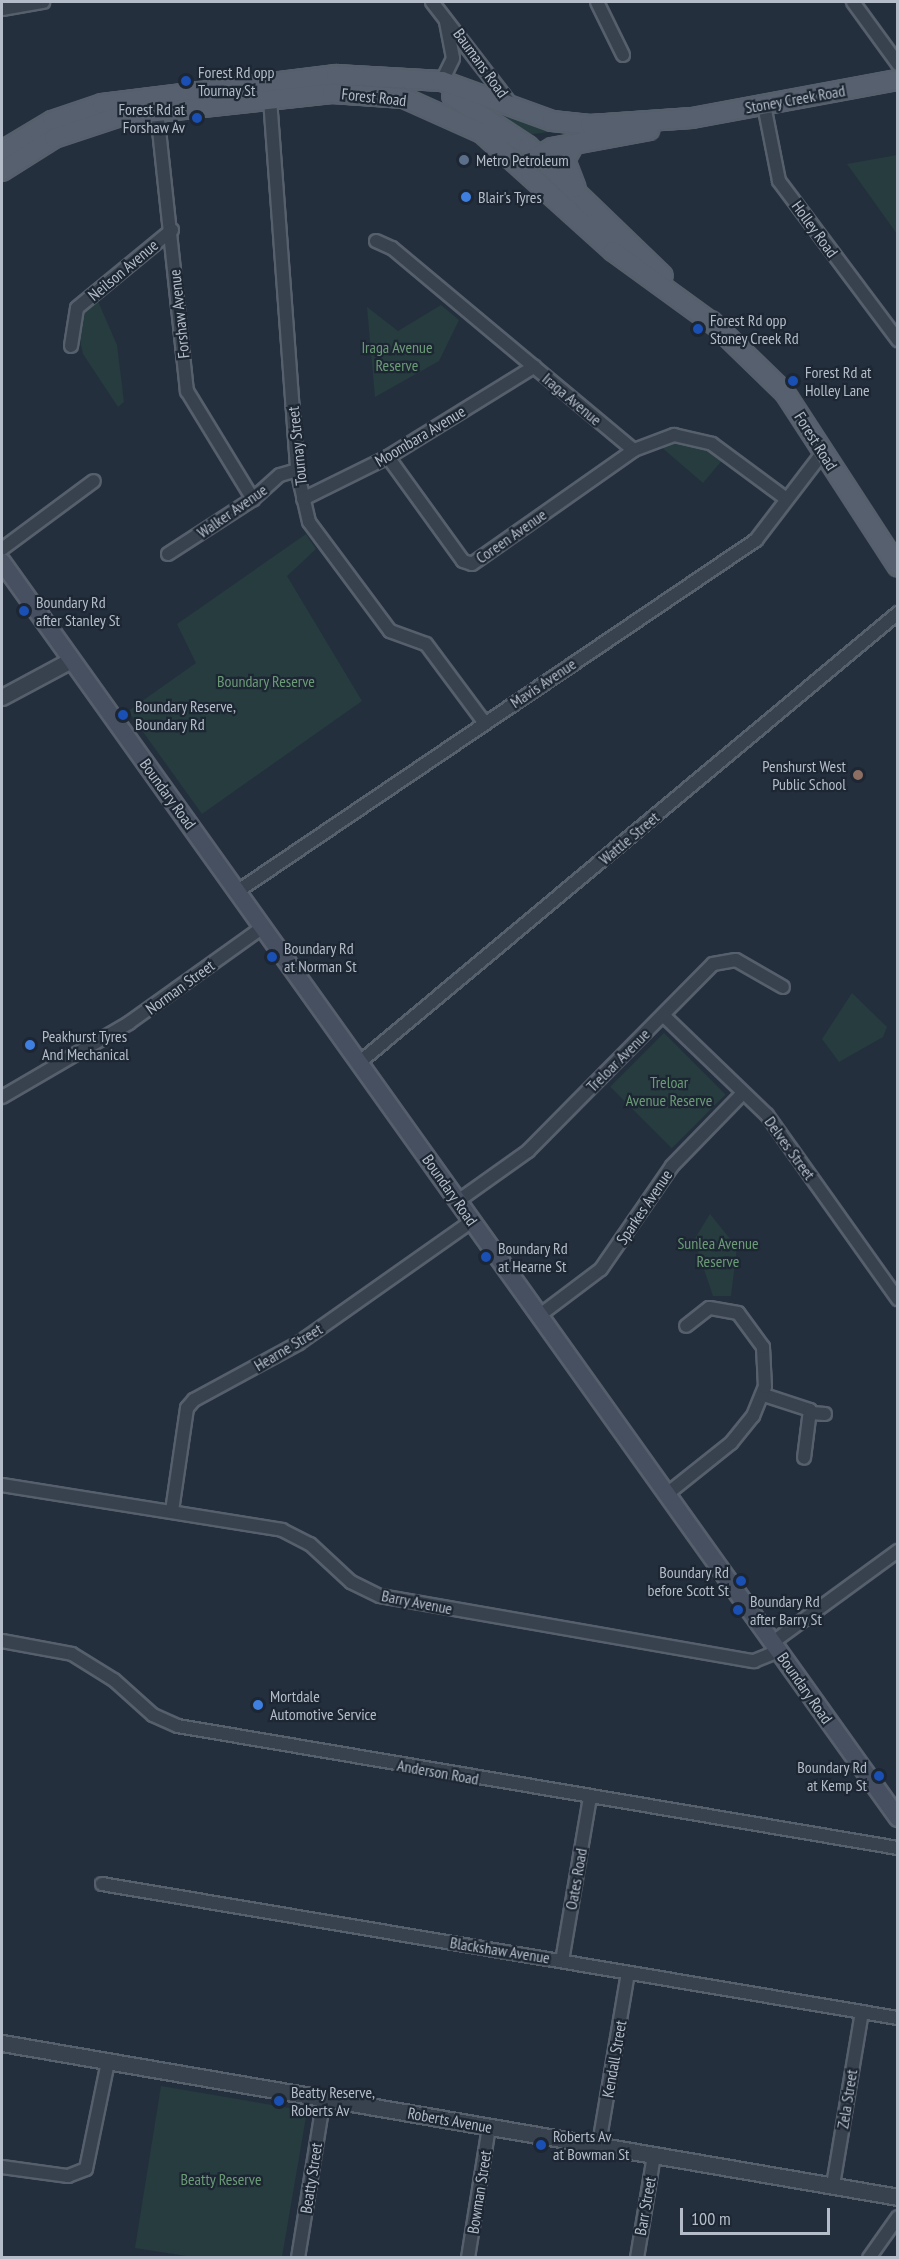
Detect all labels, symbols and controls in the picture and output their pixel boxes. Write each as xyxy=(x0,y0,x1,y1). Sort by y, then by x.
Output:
street label: Baumans Road xyxy=(449,25,513,101)
place label: Forest Rd opp Tournay St xyxy=(198,62,275,100)
marker: Forest Rd opp Tournay St xyxy=(179,74,193,88)
street label: Stoney Creek Road xyxy=(743,81,847,117)
street label: Forest Road xyxy=(341,84,407,110)
place label: Forest Rd at Forshaw Av xyxy=(118,99,185,137)
marker: Forest Rd at Forshaw Av xyxy=(190,111,204,125)
place label: Metro Petroleum xyxy=(476,150,569,170)
marker: Metro Petroleum xyxy=(457,153,471,167)
place label: Blair's Tyres xyxy=(478,187,542,207)
marker: Blair's Tyres xyxy=(459,190,473,204)
street label: Holley Road xyxy=(788,197,842,261)
street label: Neilson Avenue xyxy=(84,235,162,305)
street label: Forshaw Avenue xyxy=(165,268,193,360)
place label: Forest Rd opp Stoney Creek Rd xyxy=(710,310,800,348)
marker: Forest Rd opp Stoney Creek Rd xyxy=(691,322,705,336)
park label: Iraga Avenue Reserve xyxy=(361,337,433,375)
place label: Forest Rd at Holley Lane xyxy=(805,362,872,400)
street label: Iraga Avenue xyxy=(538,369,606,429)
marker: Forest Rd at Holley Lane xyxy=(786,374,800,388)
street label: Moombara Avenue xyxy=(371,401,469,471)
street label: Tournay Street xyxy=(283,405,311,487)
street label: Forest Road xyxy=(791,408,841,474)
street label: Walker Avenue xyxy=(193,480,271,542)
street label: Coreen Avenue xyxy=(472,505,550,567)
place label: Boundary Rd after Stanley St xyxy=(36,592,120,630)
marker: Boundary Rd after Stanley St xyxy=(17,604,31,618)
street label: Mavis Avenue xyxy=(506,654,580,712)
park label: Boundary Reserve xyxy=(217,671,315,691)
place label: Boundary Reserve, Boundary Rd xyxy=(135,696,236,734)
marker: Boundary Reserve, Boundary Rd xyxy=(116,708,130,722)
street label: Boundary Road xyxy=(136,755,200,833)
place label: Penshurst West Public School xyxy=(762,756,846,794)
marker: Penshurst West Public School xyxy=(851,768,865,782)
street label: Wattle Street xyxy=(595,807,663,869)
place label: Boundary Rd at Norman St xyxy=(284,938,357,976)
marker: Boundary Rd at Norman St xyxy=(265,950,279,964)
street label: Norman Street xyxy=(142,956,218,1018)
street label: Treloar Avenue xyxy=(582,1024,654,1096)
place label: Peakhurst Tyres And Mechanical xyxy=(42,1026,129,1064)
marker: Peakhurst Tyres And Mechanical xyxy=(23,1038,37,1052)
park label: Treloar Avenue Reserve xyxy=(626,1072,712,1110)
street label: Delves Street xyxy=(761,1113,819,1183)
street label: Boundary Road xyxy=(418,1151,482,1229)
street label: Sparkes Avenue xyxy=(612,1166,676,1248)
park label: Sunlea Avenue Reserve xyxy=(677,1233,759,1271)
place label: Boundary Rd at Hearne St xyxy=(498,1238,568,1276)
marker: Boundary Rd at Hearne St xyxy=(479,1250,493,1264)
street label: Hearne Street xyxy=(250,1319,326,1375)
place label: Boundary Rd before Scott St xyxy=(648,1562,729,1600)
marker: Boundary Rd before Scott St xyxy=(734,1574,748,1588)
street label: Barry Avenue xyxy=(380,1586,454,1618)
place label: Boundary Rd after Barry St xyxy=(750,1591,822,1629)
marker: Boundary Rd after Barry St xyxy=(731,1603,745,1617)
street label: Boundary Road xyxy=(773,1649,837,1727)
place label: Mortdale Automotive Service xyxy=(270,1686,377,1724)
marker: Mortdale Automotive Service xyxy=(251,1698,265,1712)
street label: Anderson Road xyxy=(396,1755,480,1789)
place label: Boundary Rd at Kemp St xyxy=(797,1757,867,1795)
marker: Boundary Rd at Kemp St xyxy=(872,1769,886,1783)
street label: Oates Road xyxy=(561,1847,591,1911)
street label: Blackshaw Avenue xyxy=(448,1933,552,1967)
street label: Kendall Street xyxy=(598,2019,630,2099)
street label: Zela Street xyxy=(833,2068,861,2130)
place label: Beatty Reserve, Roberts Av xyxy=(291,2082,376,2120)
marker: Beatty Reserve, Roberts Av xyxy=(272,2094,286,2108)
street label: Roberts Avenue xyxy=(406,2103,494,2137)
place label: Roberts Av at Bowman St xyxy=(553,2126,629,2164)
marker: Roberts Av at Bowman St xyxy=(534,2138,548,2152)
street label: Beatty Street xyxy=(296,2141,326,2215)
street label: Bowman Street xyxy=(463,2149,495,2235)
park label: Beatty Reserve xyxy=(180,2169,262,2189)
street label: Barr Street xyxy=(630,2175,660,2237)
scale bar xyxy=(683,2196,833,2234)
text: 100 m xyxy=(691,2207,731,2230)

